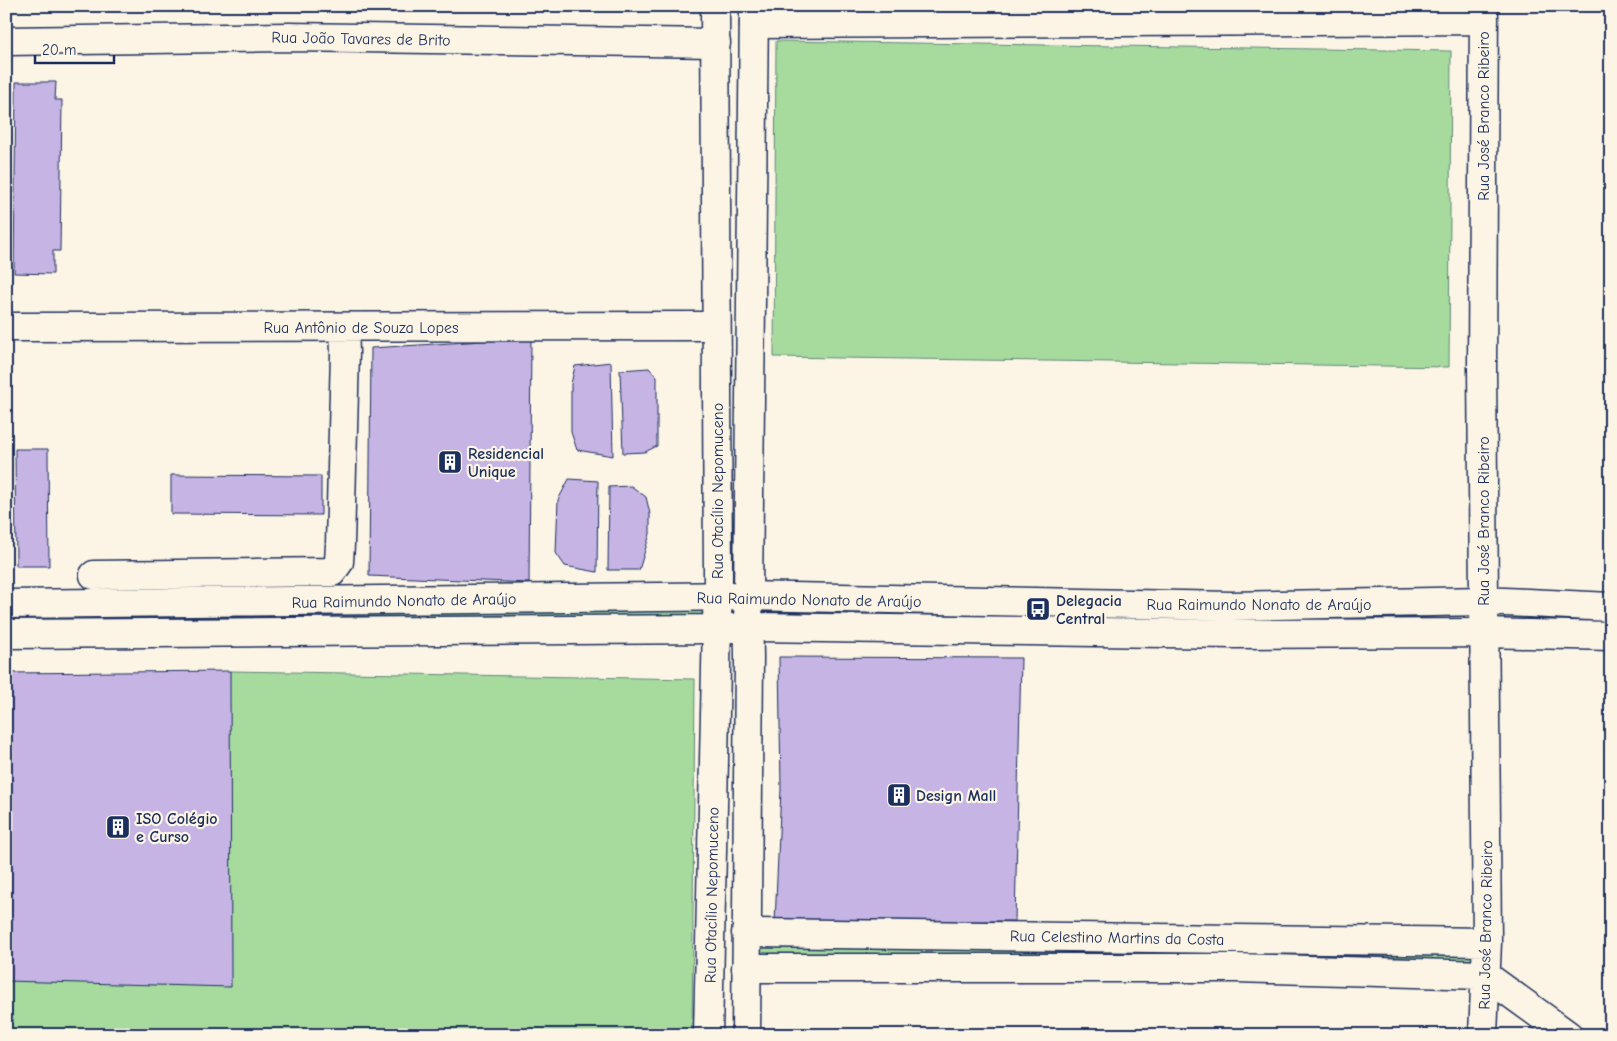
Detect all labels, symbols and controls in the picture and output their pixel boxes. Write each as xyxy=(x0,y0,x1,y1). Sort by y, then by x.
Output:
street label: Rua João Tavares de Brito xyxy=(271,28,451,50)
street label: Rua José Branco Ribeiro xyxy=(1475,31,1493,201)
scale bar xyxy=(35,32,114,64)
text: 20 m xyxy=(42,41,76,59)
street label: Rua Antônio de Souza Lopes xyxy=(263,319,459,337)
street label: Rua Otacílio Nepomuceno xyxy=(709,403,727,579)
street label: Rua José Branco Ribeiro xyxy=(1475,436,1493,606)
place label: Residencial Unique xyxy=(468,445,544,481)
building icon: Residencial Unique xyxy=(437,449,463,475)
street label: Rua Raimundo Nonato de Araújo xyxy=(696,589,922,611)
street label: Rua Raimundo Nonato de Araújo xyxy=(291,590,517,612)
place label: Delegacia Central xyxy=(1056,592,1122,628)
bus stop icon: Delegacia Central xyxy=(1025,596,1051,622)
street label: Rua Raimundo Nonato de Araújo xyxy=(1147,596,1371,614)
building icon: Design Mall xyxy=(886,782,912,808)
place label: Design Mall xyxy=(916,787,996,805)
street label: Rua Otacílio Nepomuceno xyxy=(701,807,723,983)
place label: ISO Colégio e Curso xyxy=(136,810,218,846)
building icon: ISO Colégio e Curso xyxy=(105,814,131,840)
street label: Rua José Branco Ribeiro xyxy=(1476,840,1496,1010)
street label: Rua Celestino Martins da Costa xyxy=(1010,927,1224,949)

